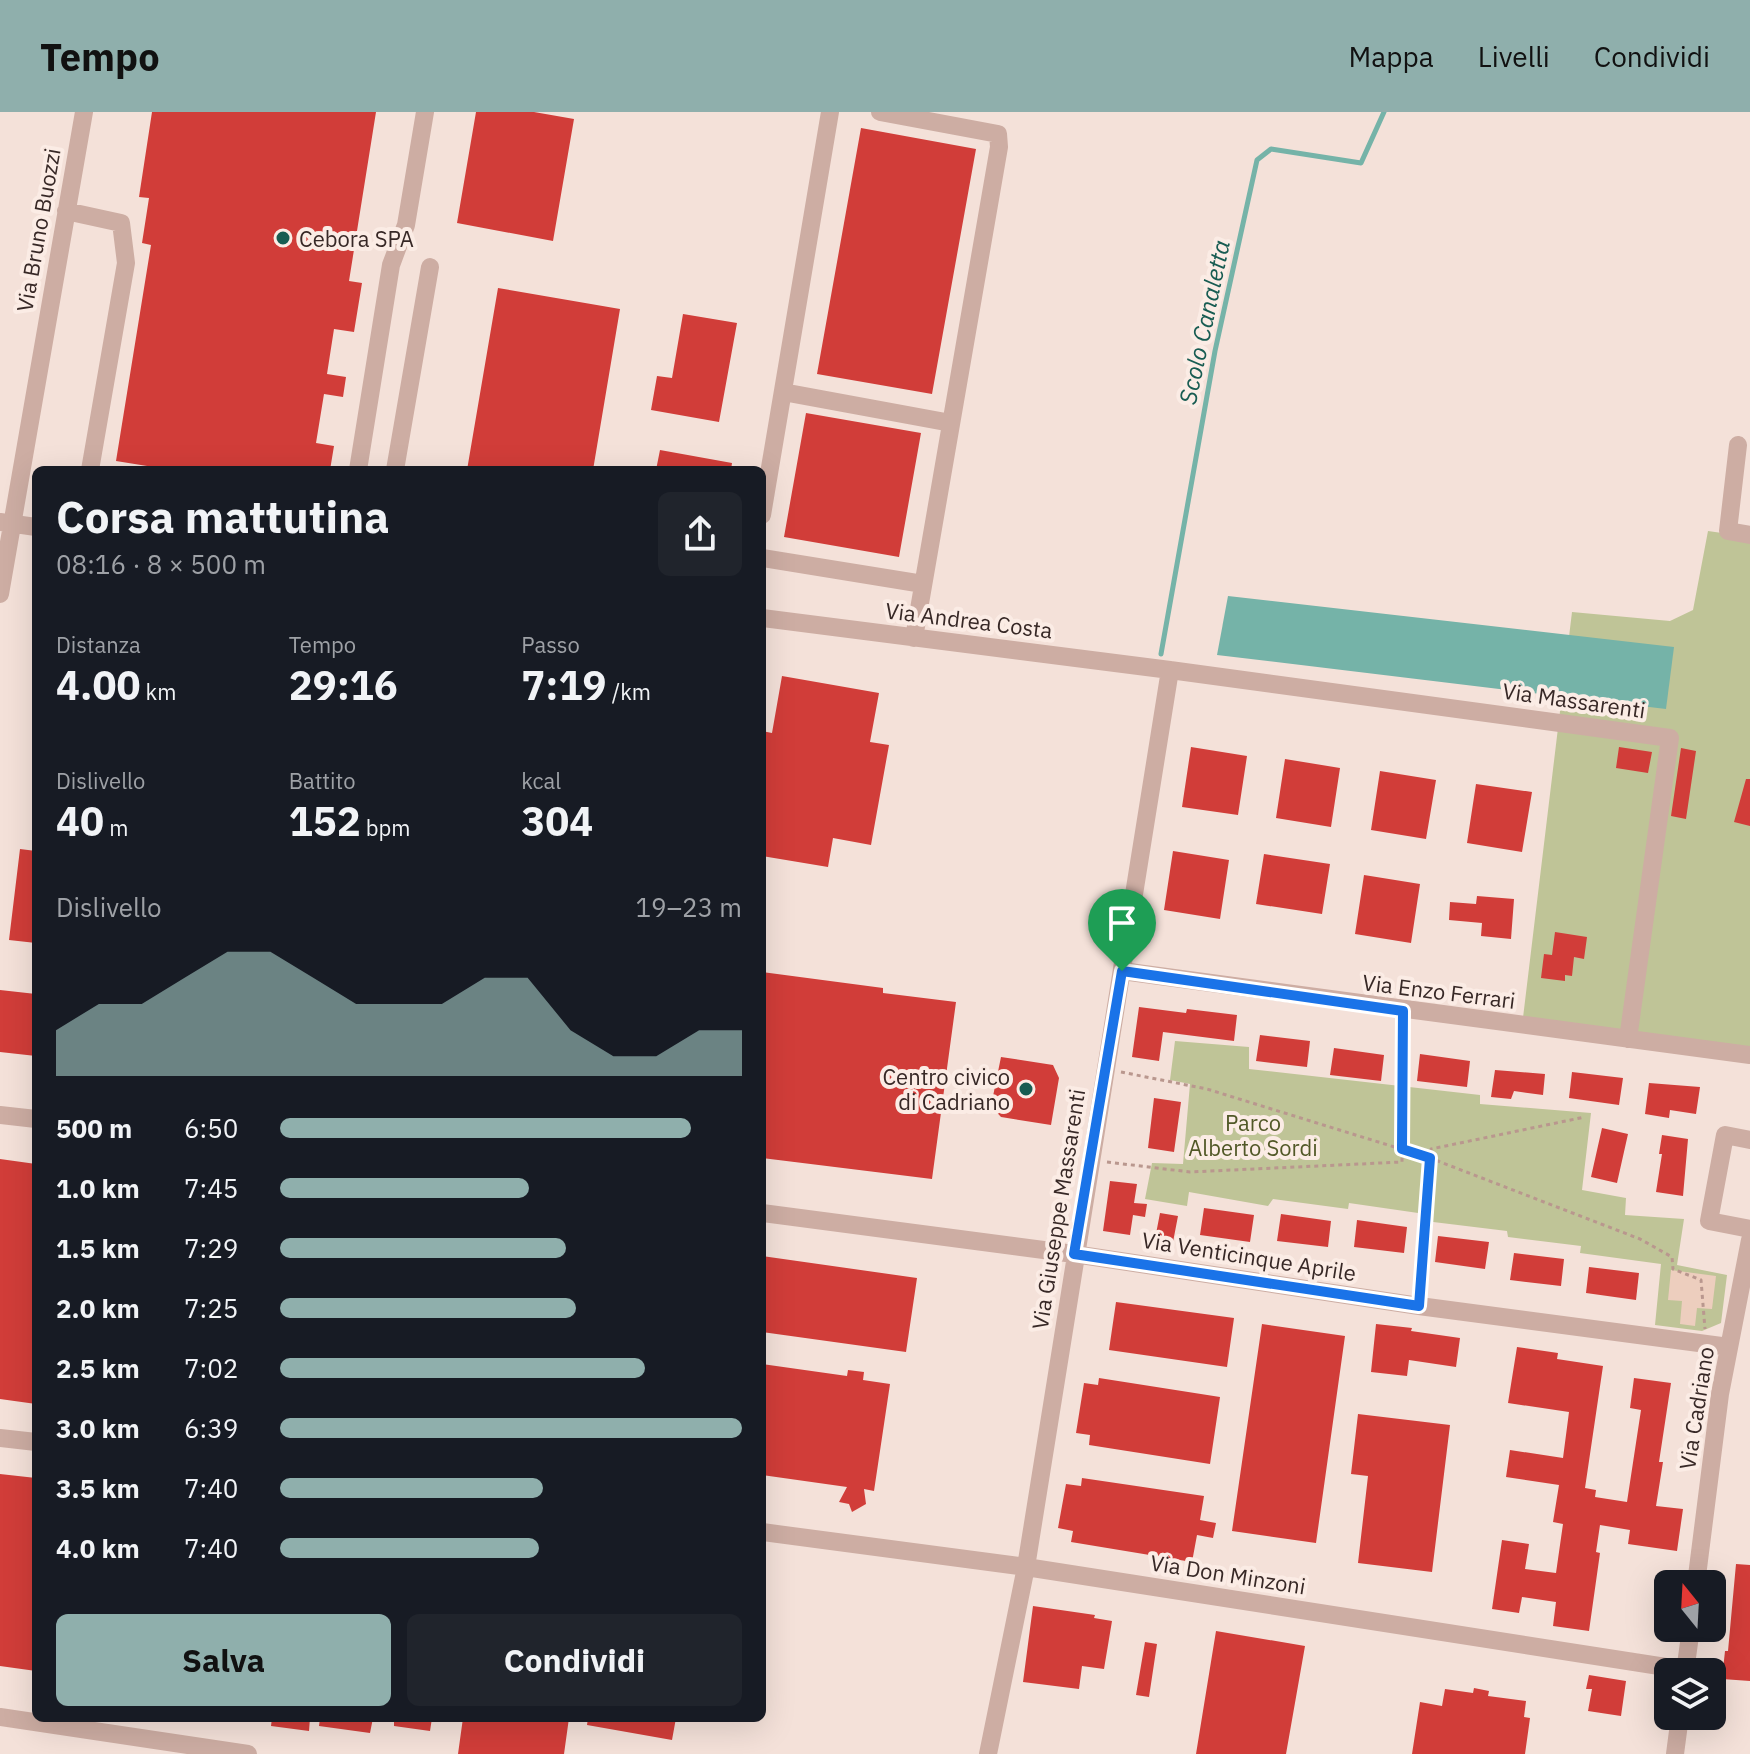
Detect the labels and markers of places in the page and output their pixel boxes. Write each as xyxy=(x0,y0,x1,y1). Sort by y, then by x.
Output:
place label: Cebora SPA xyxy=(299,224,414,253)
marker: Cebora SPA xyxy=(274,229,292,247)
pin xyxy=(1088,889,1156,971)
place label: Centro civico di Cadriano xyxy=(882,1062,1010,1116)
marker: Centro civico di Cadriano xyxy=(1017,1080,1035,1098)

